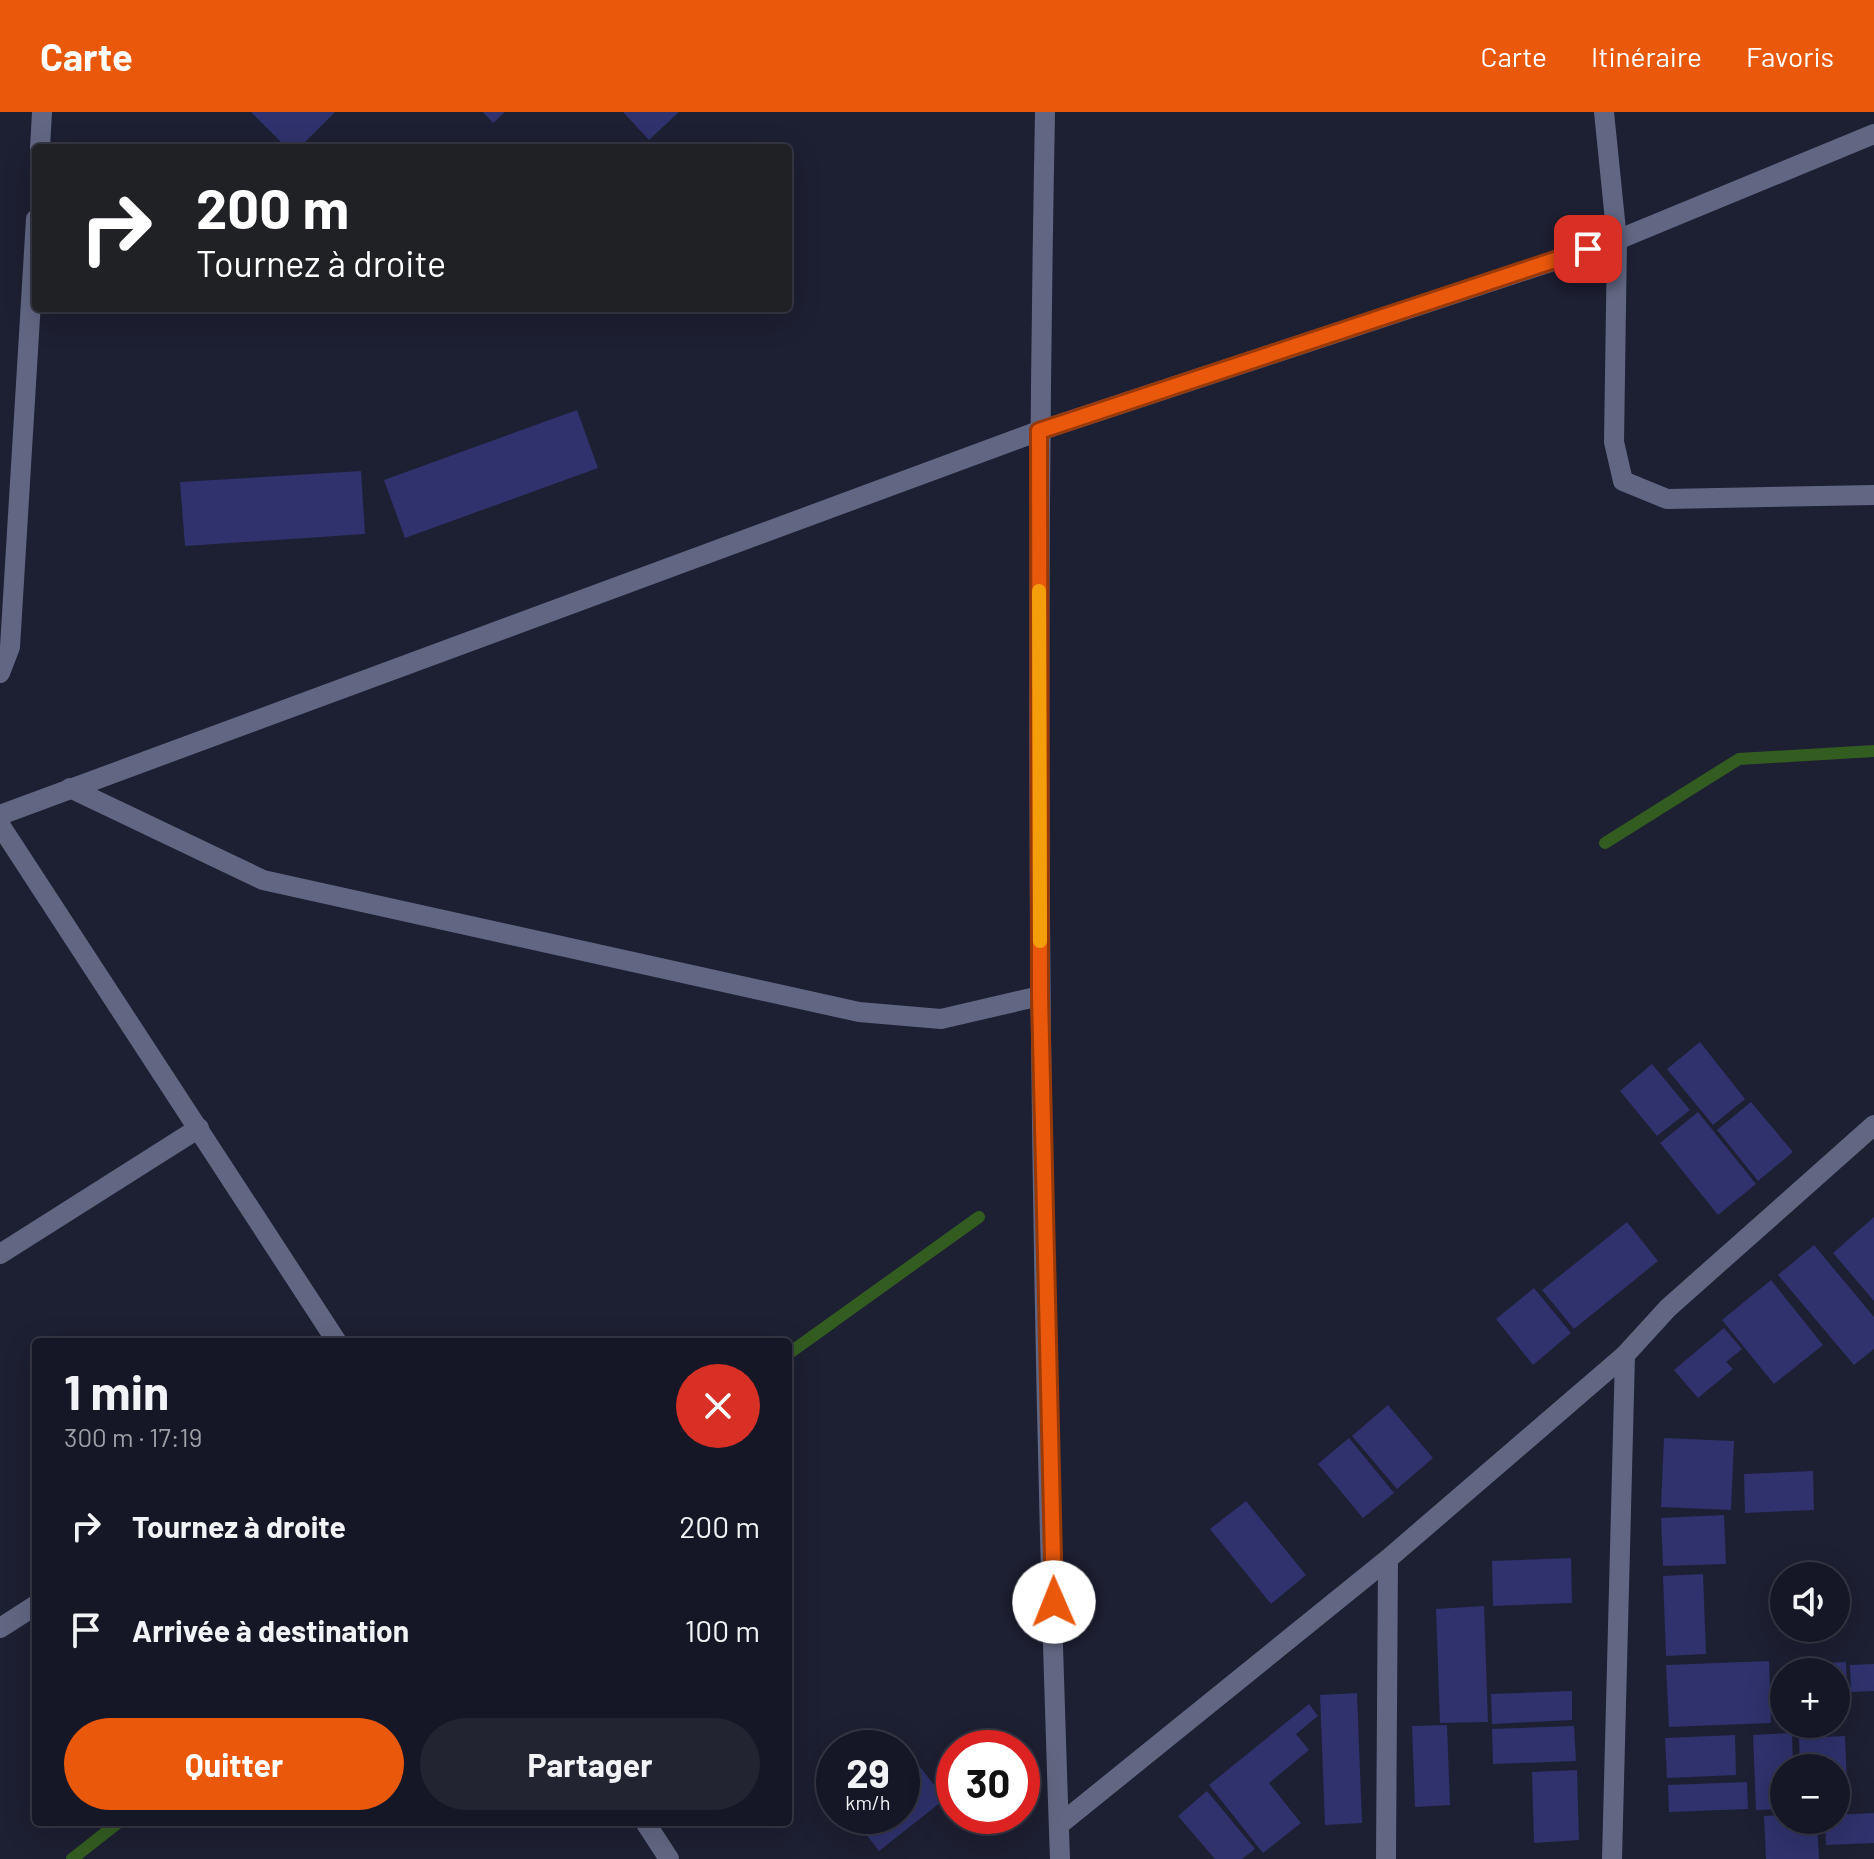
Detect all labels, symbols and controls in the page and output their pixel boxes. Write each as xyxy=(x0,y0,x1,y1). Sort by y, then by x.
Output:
text: Carte xyxy=(40,33,133,79)
text: Carte xyxy=(1481,39,1547,73)
text: Itinéraire xyxy=(1591,39,1702,73)
text: Favoris xyxy=(1746,39,1834,73)
text: 200 m xyxy=(196,173,349,240)
icon: right xyxy=(64,176,168,280)
pin xyxy=(1554,215,1622,283)
icon: arrive xyxy=(1566,227,1610,271)
text: Tournez à droite xyxy=(196,241,446,284)
text: 1 min xyxy=(64,1362,169,1420)
button: close xyxy=(676,1364,760,1448)
text: 300 m · 17:19 xyxy=(64,1421,202,1452)
icon: right xyxy=(64,1504,108,1548)
text: Tournez à droite xyxy=(132,1508,346,1544)
text: 200 m xyxy=(679,1508,760,1544)
position arrow xyxy=(1012,1560,1096,1644)
map controls xyxy=(1770,1562,1850,1834)
button: sound xyxy=(1770,1562,1850,1642)
icon: arrive xyxy=(64,1608,108,1652)
text: Arrivée à destination xyxy=(132,1612,409,1648)
text: 100 m xyxy=(685,1612,760,1648)
button: + xyxy=(1770,1658,1850,1738)
button: Quitter xyxy=(64,1718,404,1810)
button: Partager xyxy=(420,1718,760,1810)
speed limit sign: 30 xyxy=(936,1730,1040,1834)
text: 29 xyxy=(846,1748,890,1796)
button: − xyxy=(1770,1754,1850,1834)
text: km/h xyxy=(845,1790,891,1814)

